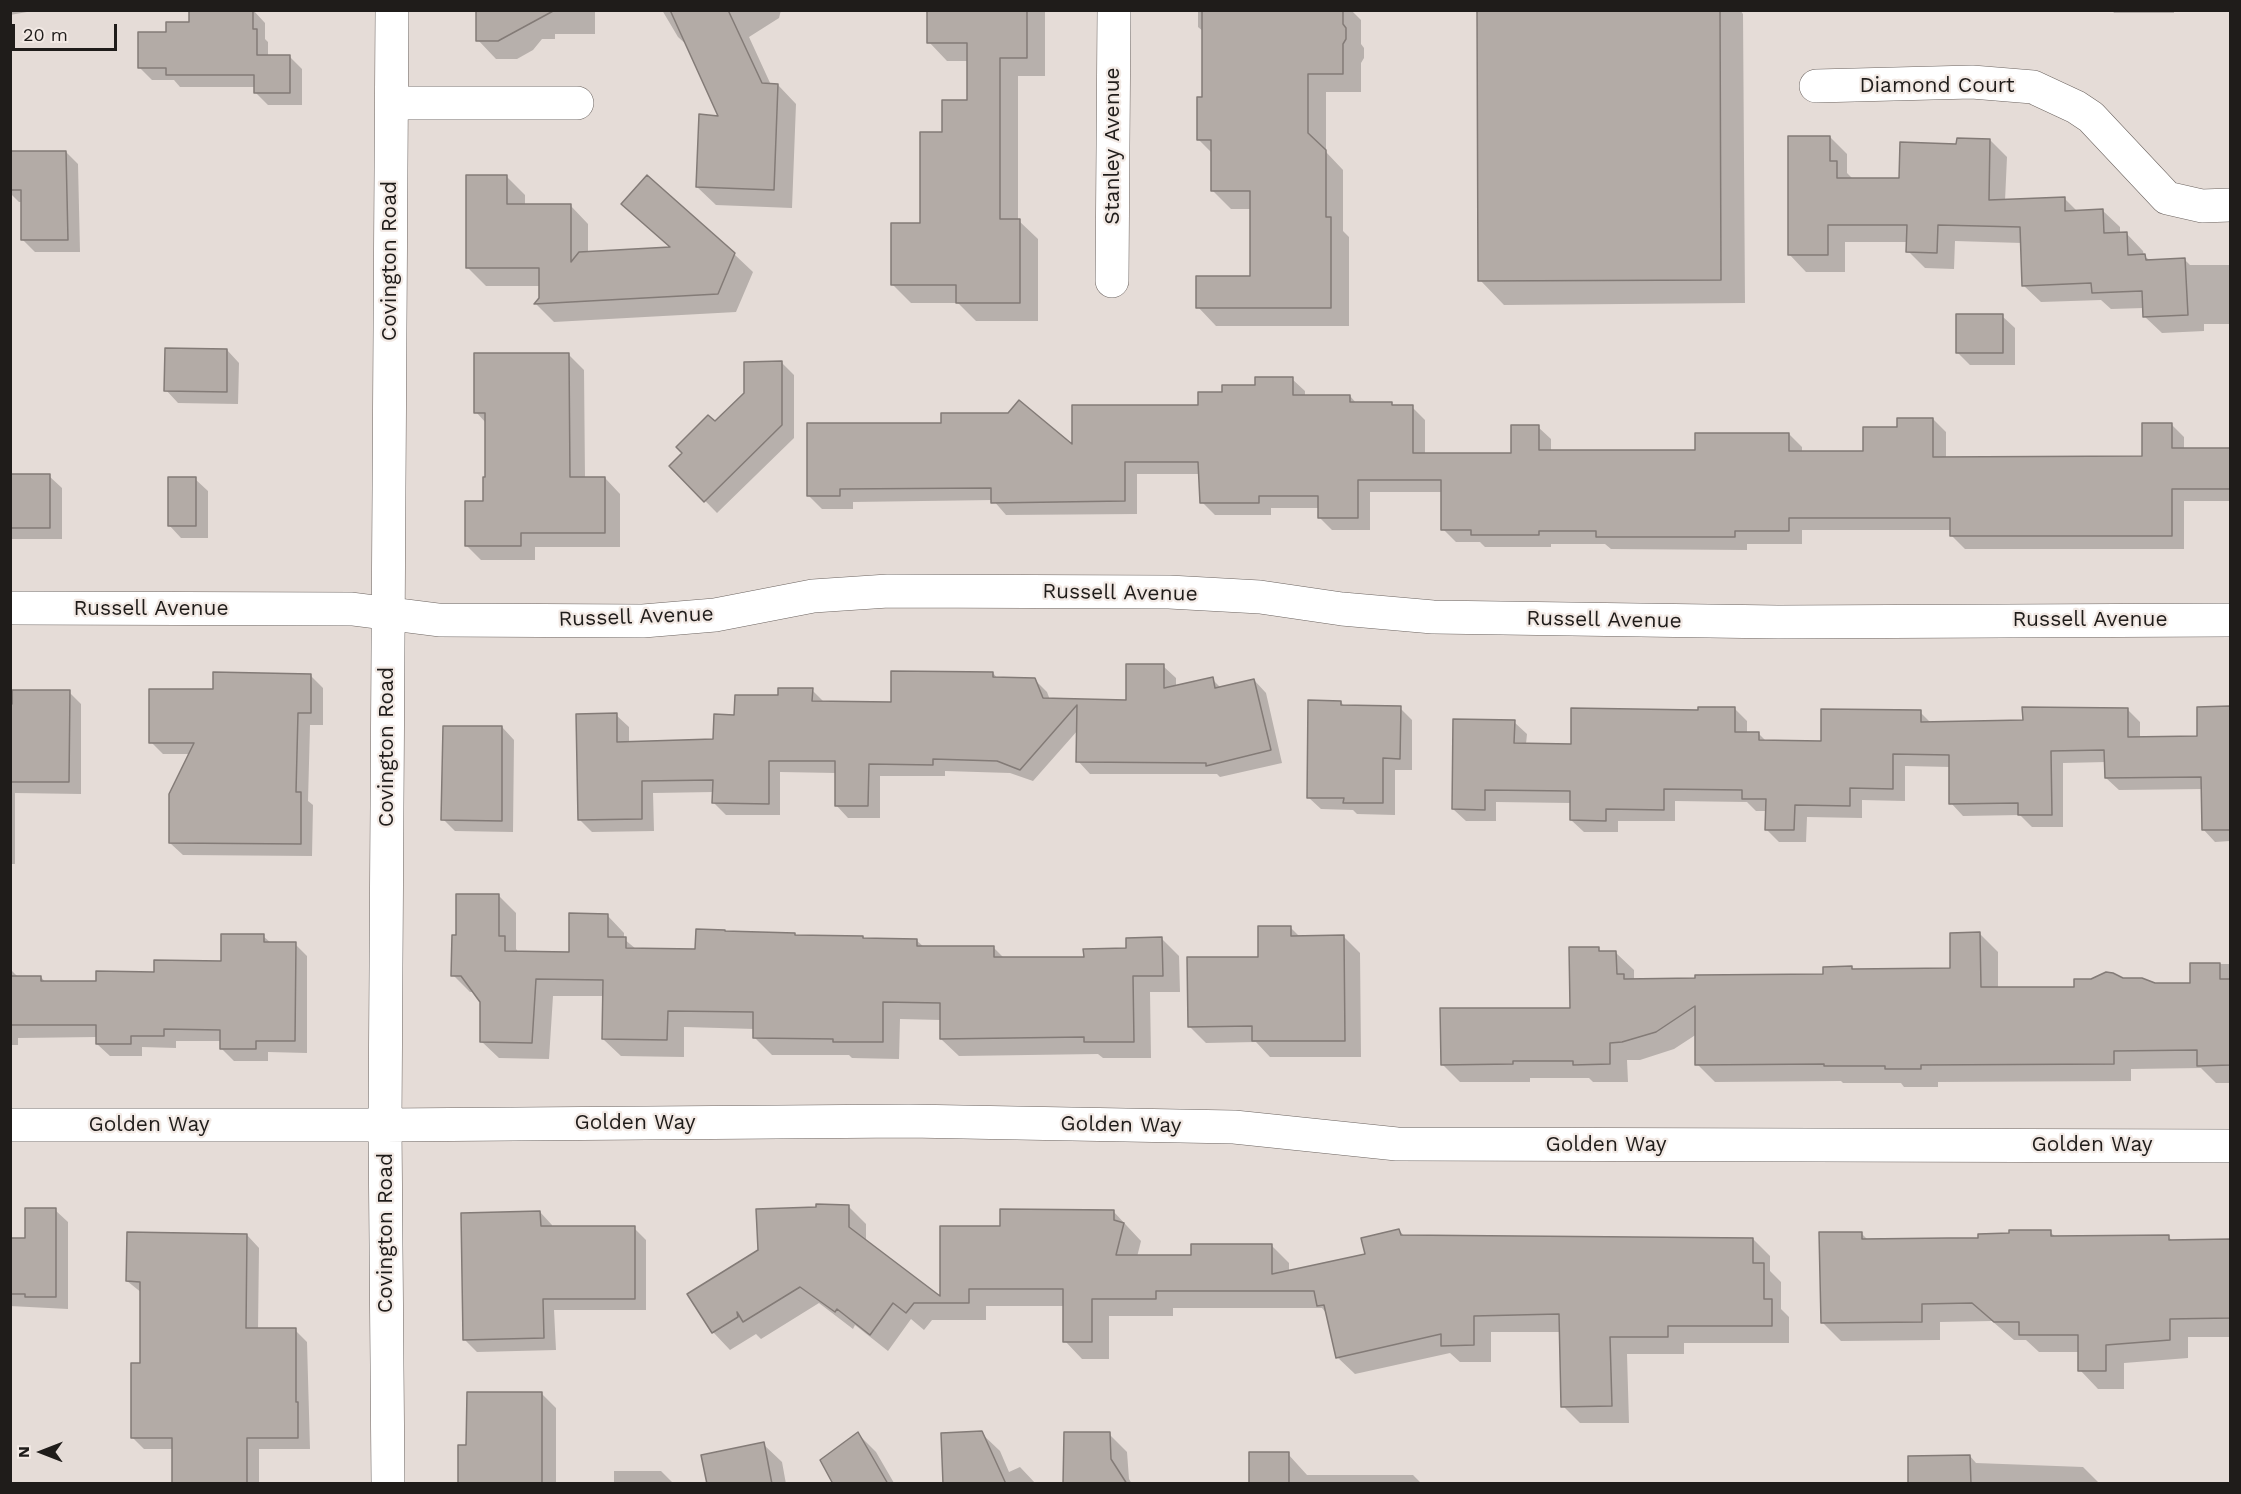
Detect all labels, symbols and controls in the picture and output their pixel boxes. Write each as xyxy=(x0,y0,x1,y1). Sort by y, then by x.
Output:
scale bar xyxy=(15,12,120,50)
text: 20 m xyxy=(23,24,68,45)
street label: Stanley Avenue xyxy=(1100,67,1126,225)
street label: Diamond Court xyxy=(1859,73,2015,99)
street label: Covington Road xyxy=(377,181,403,341)
street label: Russell Avenue xyxy=(1042,579,1198,607)
street label: Russell Avenue xyxy=(73,596,229,622)
street label: Russell Avenue xyxy=(558,602,714,632)
street label: Russell Avenue xyxy=(1526,606,1682,634)
street label: Russell Avenue xyxy=(2012,607,2168,633)
street label: Covington Road xyxy=(374,667,400,827)
street label: Golden Way xyxy=(574,1110,696,1136)
street label: Golden Way xyxy=(1060,1111,1182,1139)
street label: Golden Way xyxy=(88,1112,210,1138)
street label: Golden Way xyxy=(1545,1132,1667,1158)
street label: Golden Way xyxy=(2031,1132,2153,1158)
street label: Covington Road xyxy=(373,1153,399,1313)
north arrow xyxy=(12,1422,72,1482)
text: N xyxy=(14,1446,33,1458)

